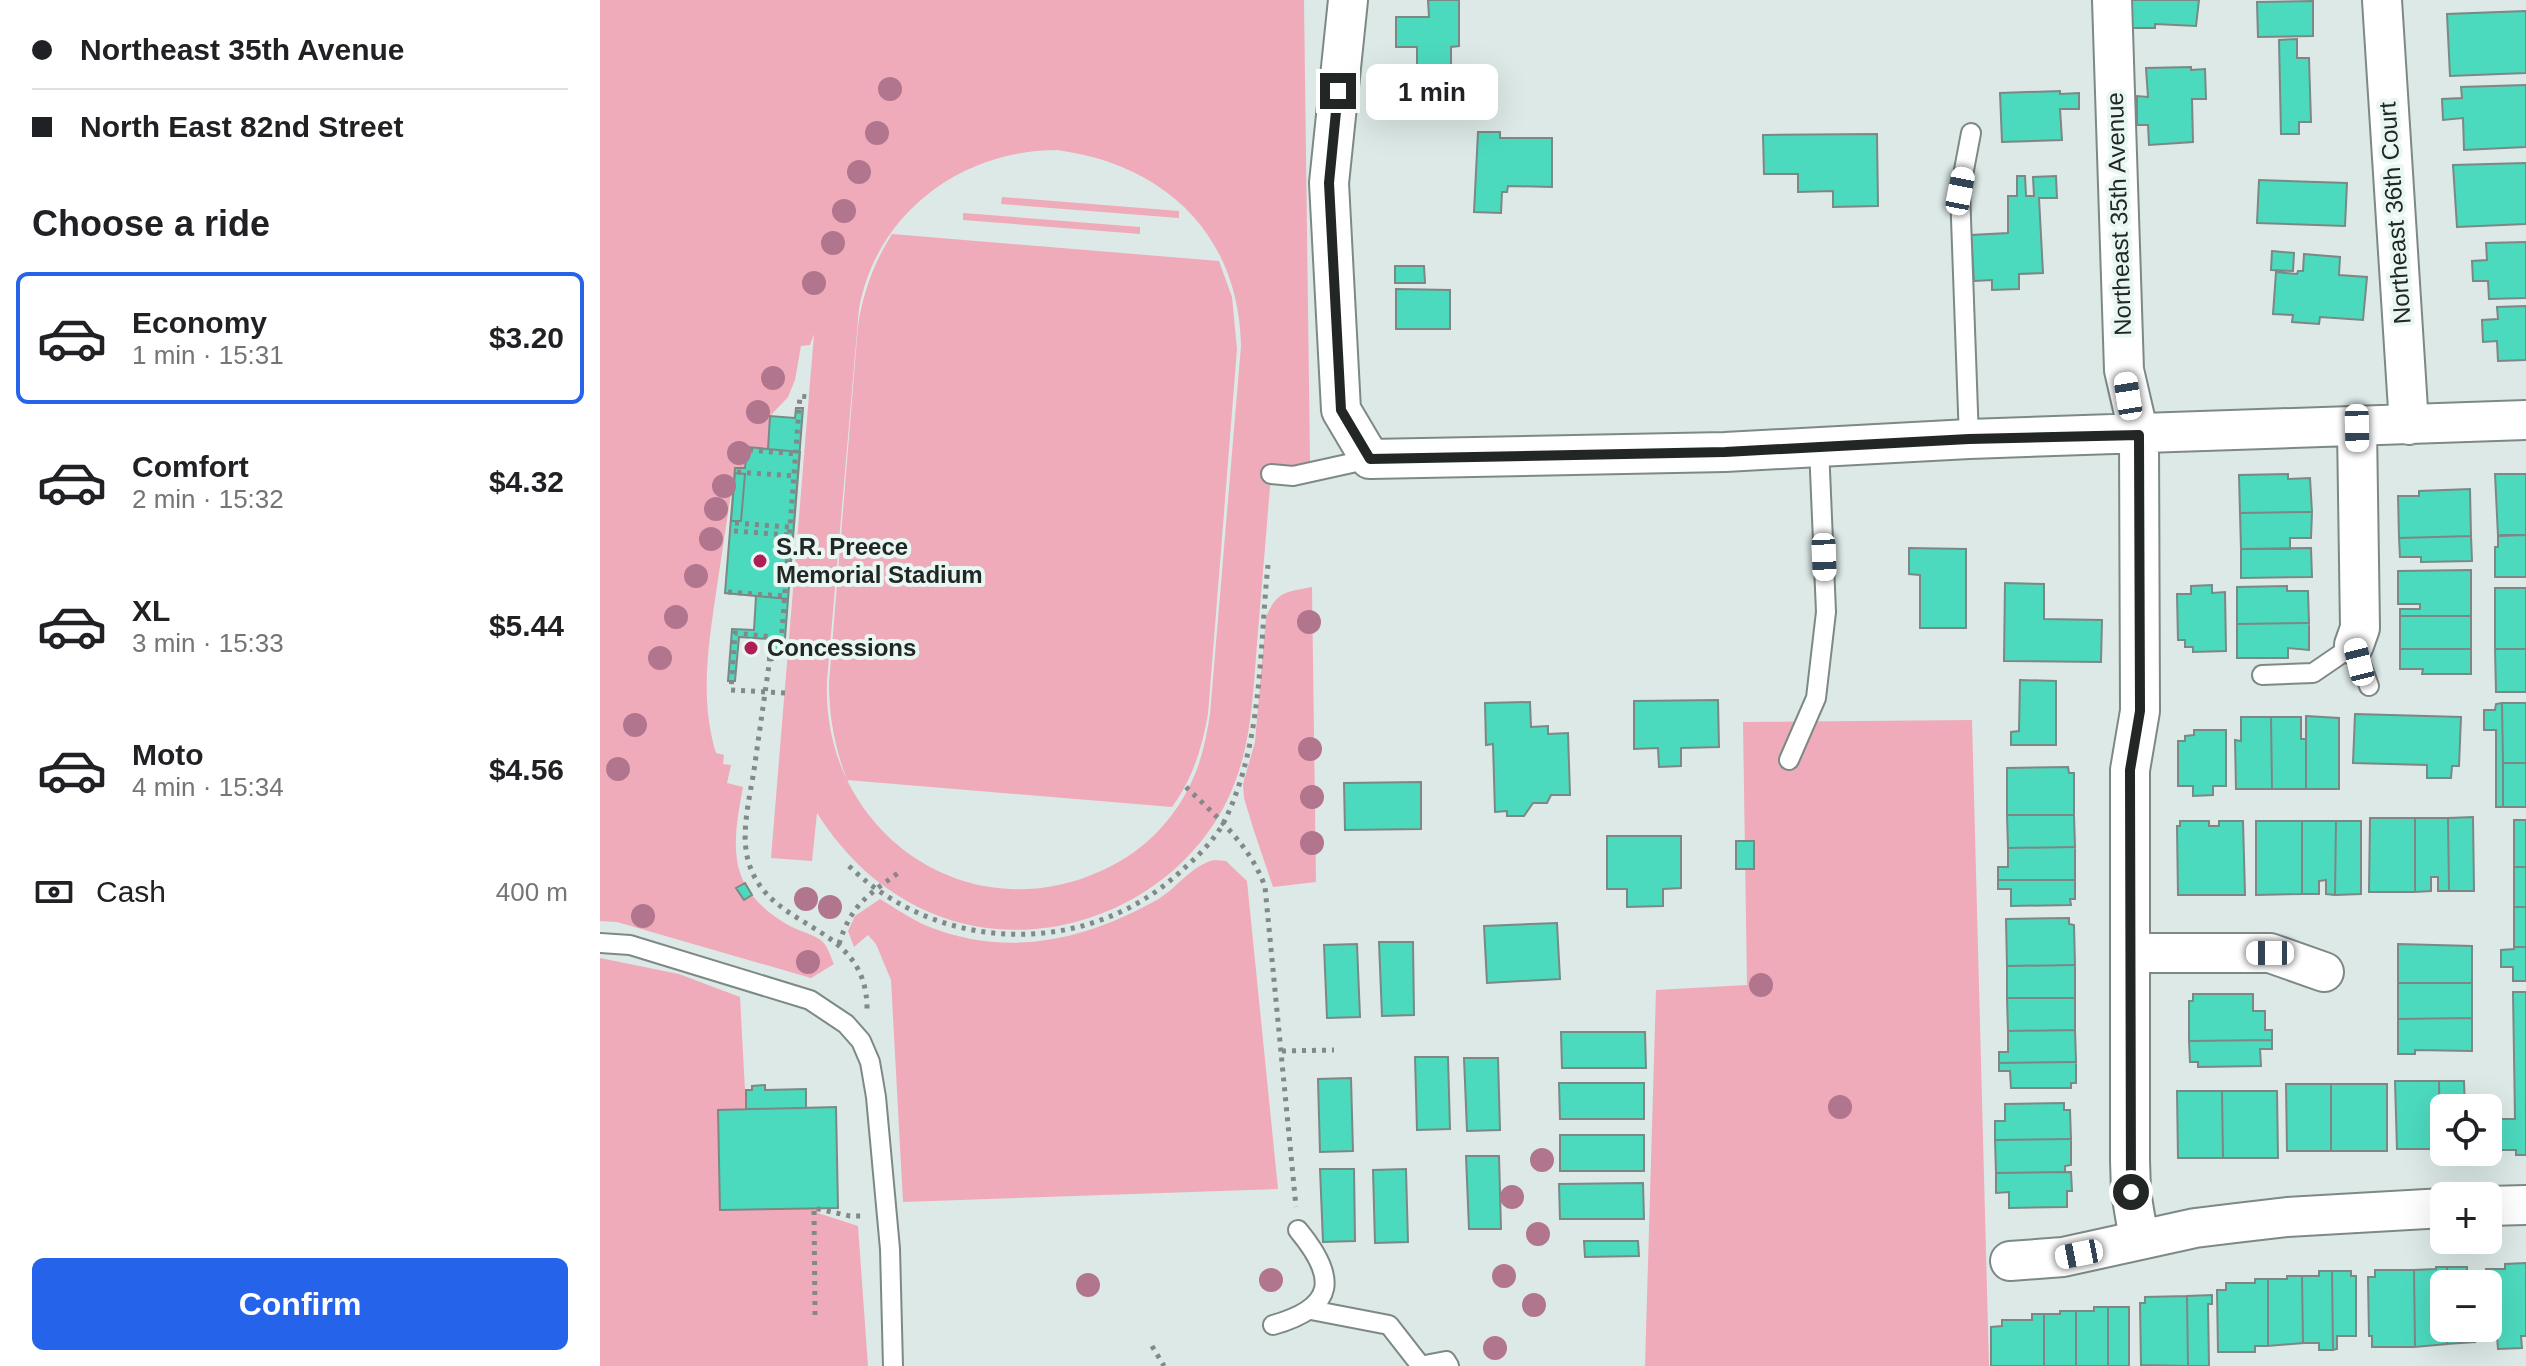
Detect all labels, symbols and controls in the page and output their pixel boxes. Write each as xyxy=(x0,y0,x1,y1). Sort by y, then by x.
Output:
text: Northeast 35th Avenue xyxy=(80,33,405,66)
callout: 1 min xyxy=(1366,63,1498,119)
route end xyxy=(1320,73,1356,109)
text: 1 min xyxy=(1398,77,1466,107)
street label: Northeast 35th Avenue xyxy=(2101,92,2136,336)
street label: Northeast 36th Court xyxy=(2373,101,2416,325)
text: North East 82nd Street xyxy=(80,110,403,143)
car xyxy=(1944,165,1976,217)
text: Choose a ride xyxy=(32,203,270,244)
icon: car xyxy=(36,302,108,374)
text: Economy xyxy=(132,306,267,339)
text: $3.20 xyxy=(489,321,564,354)
text: 1 min · 15:31 xyxy=(132,340,284,370)
car xyxy=(2112,370,2144,422)
car xyxy=(2345,404,2369,452)
icon: car xyxy=(36,446,108,518)
text: Comfort xyxy=(132,450,249,483)
text: $4.32 xyxy=(489,465,564,498)
text: 2 min · 15:32 xyxy=(132,484,284,514)
place label: S.R. Preece Memorial Stadium xyxy=(776,533,983,588)
car xyxy=(1811,533,1837,581)
marker: S.R. Preece Memorial Stadium xyxy=(751,552,769,570)
icon: car xyxy=(36,590,108,662)
text: XL xyxy=(132,594,170,627)
text: $5.44 xyxy=(489,609,564,642)
text: 3 min · 15:33 xyxy=(132,628,284,658)
place label: Concessions xyxy=(767,634,916,661)
car xyxy=(2342,636,2376,688)
marker: Concessions xyxy=(742,639,760,657)
icon: car xyxy=(36,734,108,806)
text: Moto xyxy=(132,738,204,771)
text: $4.56 xyxy=(489,753,564,786)
text: 4 min · 15:34 xyxy=(132,772,284,802)
icon: cash xyxy=(32,870,76,914)
text: Cash xyxy=(96,875,166,908)
text: 400 m xyxy=(496,877,568,907)
car xyxy=(2246,941,2294,965)
map controls xyxy=(2430,1094,2502,1342)
button: locate xyxy=(2430,1094,2502,1166)
route start xyxy=(2113,1174,2149,1210)
button: + xyxy=(2430,1182,2502,1254)
car xyxy=(2053,1238,2105,1270)
button: Confirm xyxy=(32,1258,568,1350)
button: − xyxy=(2430,1270,2502,1342)

